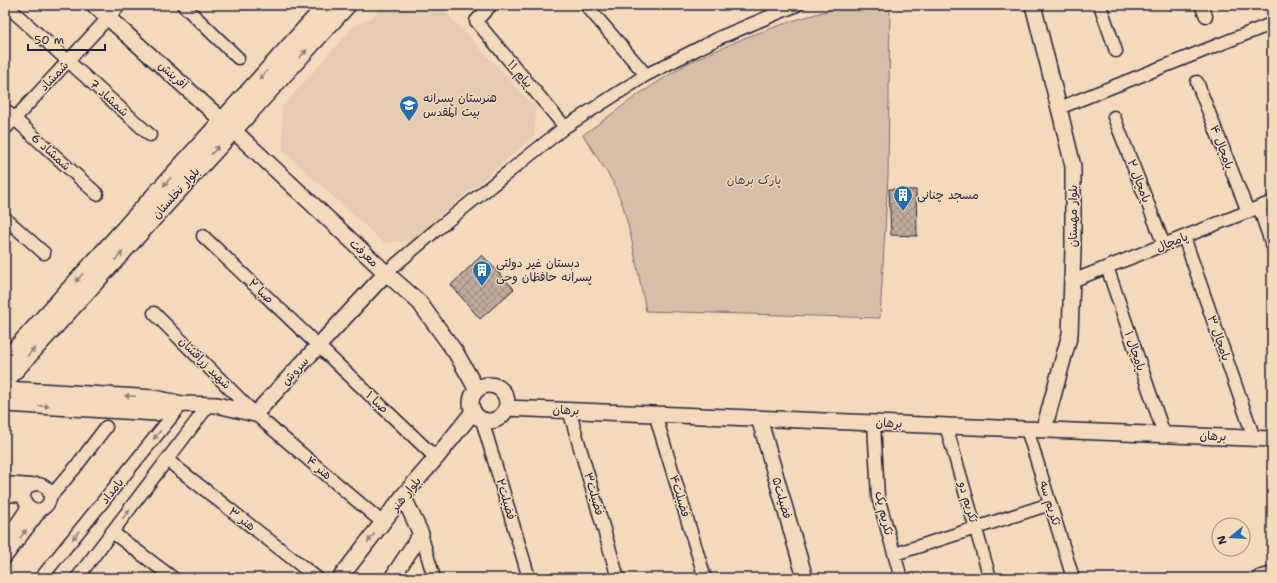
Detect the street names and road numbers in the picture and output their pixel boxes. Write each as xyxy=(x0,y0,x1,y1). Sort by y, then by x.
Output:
street label: شمشاد xyxy=(36,57,72,95)
street label: آفرینش xyxy=(155,57,192,93)
street label: پیام ۱۱ xyxy=(503,57,536,92)
street label: شمشاد 7 xyxy=(86,76,132,120)
street label: پامچال ۴ xyxy=(1206,123,1238,171)
street label: شمشاد 6 xyxy=(28,130,74,174)
street label: پامچال ۲ xyxy=(1123,157,1155,205)
street label: بلوار نخلستان xyxy=(149,164,203,222)
street label: بلوار مهستان xyxy=(1065,185,1081,247)
street label: پامچال xyxy=(1154,228,1190,256)
street label: معرفت xyxy=(346,236,382,270)
street label: صبا ۲ xyxy=(245,275,277,307)
street label: پامچال ۳ xyxy=(1204,313,1234,363)
street label: پامچال ۱ xyxy=(1121,329,1149,373)
street label: شهید زرافشان xyxy=(175,333,235,393)
street label: سروش xyxy=(278,353,312,389)
street label: صبا ۱ xyxy=(362,387,392,417)
street label: برهان xyxy=(552,402,580,418)
street label: برهان xyxy=(875,415,903,431)
street label: برهان xyxy=(1199,428,1227,444)
street label: هنر ۴ xyxy=(303,453,335,484)
street label: فضیلت۳ xyxy=(580,471,608,517)
street label: بلوار هنر xyxy=(387,473,425,515)
street label: فضیلت۴ xyxy=(666,473,694,519)
street label: بامداد xyxy=(97,475,127,507)
street label: فضیلت۵ xyxy=(768,475,796,521)
street label: فضیلت۲ xyxy=(492,476,520,522)
street label: تکریم دو xyxy=(953,479,982,525)
street label: تکریم سه xyxy=(1035,479,1065,528)
street label: تکریم یک xyxy=(870,490,897,537)
street label: هنر ۳ xyxy=(225,504,259,535)

